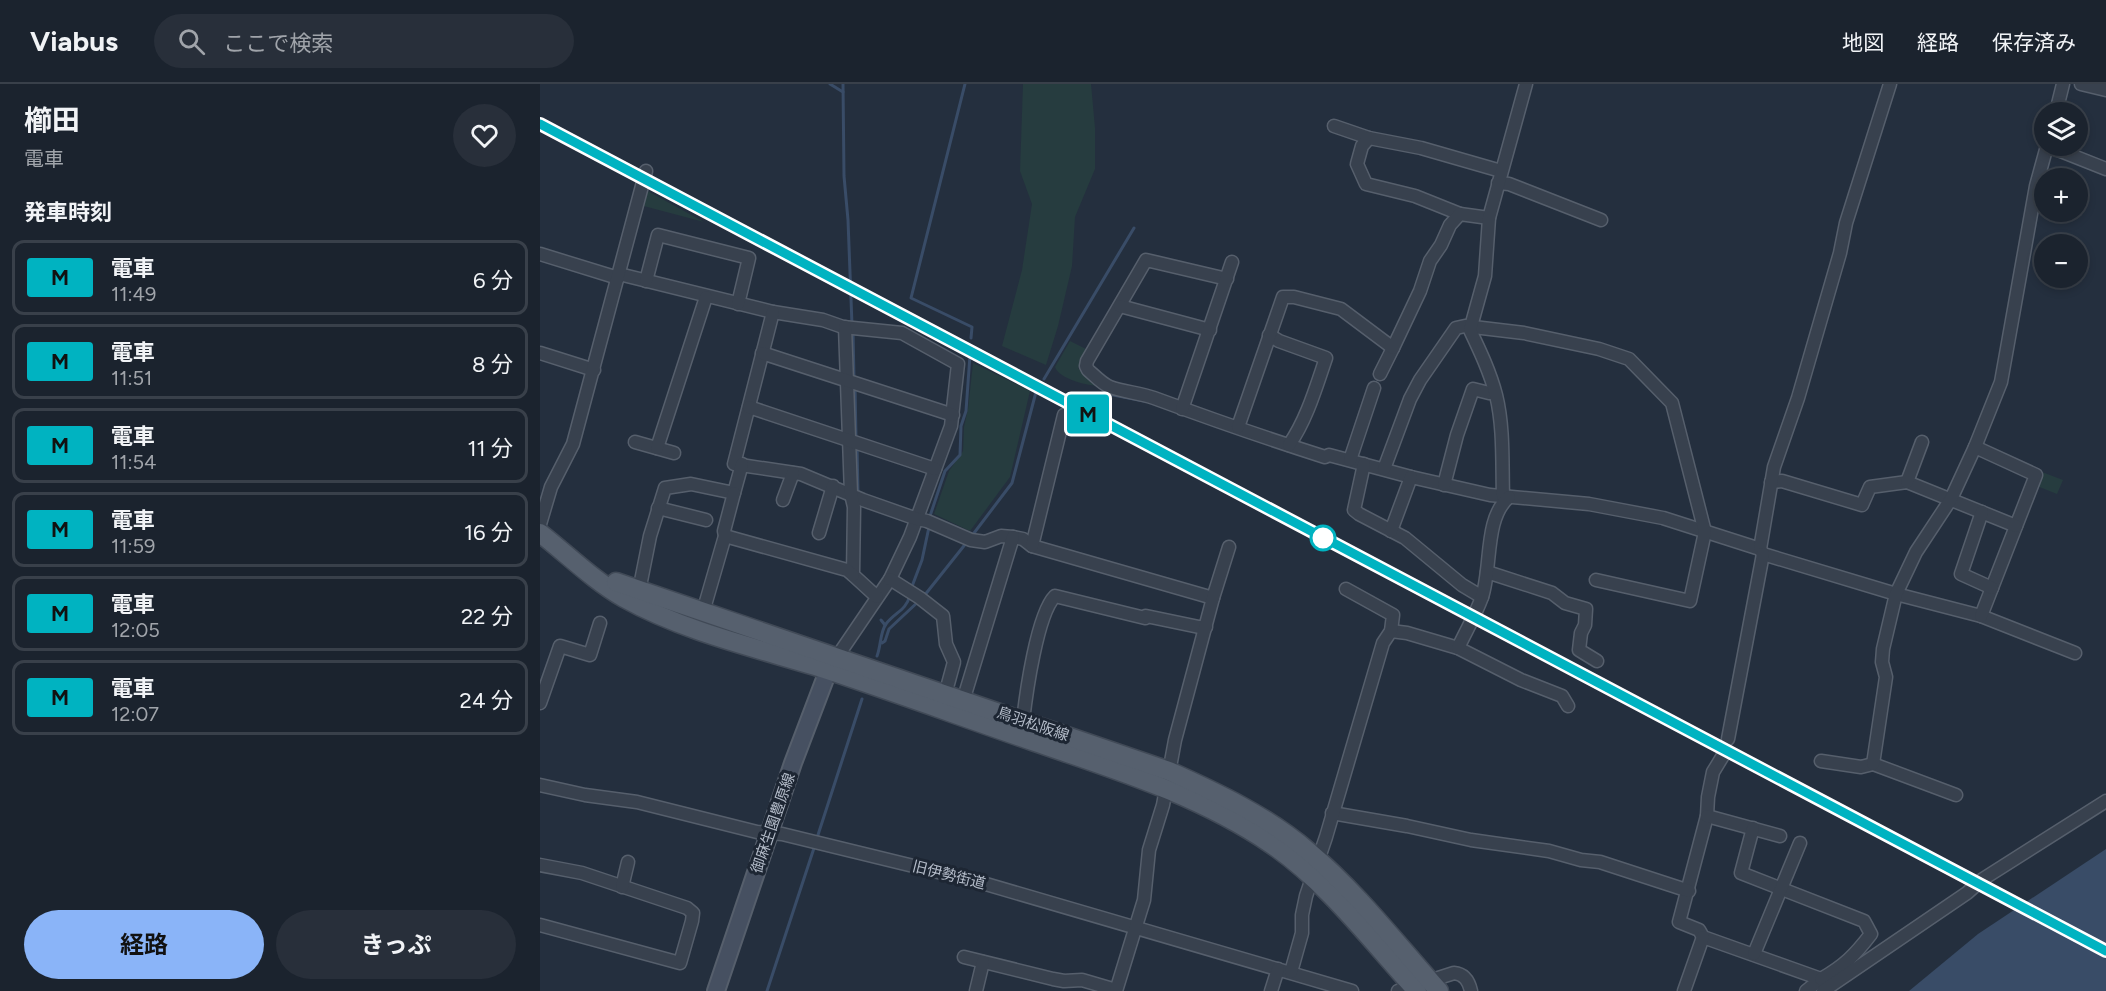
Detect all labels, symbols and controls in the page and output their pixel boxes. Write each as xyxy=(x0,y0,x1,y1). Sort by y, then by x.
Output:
search box xyxy=(154,14,574,68)
text: Viabus xyxy=(30,24,118,58)
icon: search xyxy=(175,25,208,58)
text: ここで検索 xyxy=(223,30,333,57)
text: 地図 xyxy=(1842,30,1884,55)
text: 経路 xyxy=(1917,30,1959,55)
text: 保存済み xyxy=(1992,30,2076,55)
map controls xyxy=(2034,102,2088,288)
button: layers xyxy=(2034,102,2088,156)
text: 櫛田 xyxy=(24,103,80,137)
button: heart xyxy=(453,104,516,167)
text: 電車 xyxy=(24,147,64,171)
button: + xyxy=(2034,168,2088,222)
text: 発車時刻 xyxy=(24,199,112,226)
button: − xyxy=(2034,234,2088,288)
text: 電車 xyxy=(111,255,155,282)
text: M xyxy=(51,265,69,290)
text: 6 分 xyxy=(473,267,513,294)
text: 11:49 xyxy=(111,282,156,306)
text: 電車 xyxy=(111,339,155,366)
text: M xyxy=(51,349,69,374)
text: 8 分 xyxy=(472,351,513,378)
text: 11:51 xyxy=(111,366,152,390)
line badge: M xyxy=(1068,394,1108,434)
text: M xyxy=(1079,402,1097,427)
text: 電車 xyxy=(111,423,155,450)
text: M xyxy=(51,433,69,458)
text: 11 分 xyxy=(467,435,513,462)
text: 11:54 xyxy=(111,450,157,474)
text: 電車 xyxy=(111,507,155,534)
text: M xyxy=(51,517,69,542)
text: 16 分 xyxy=(464,519,513,546)
unlabelled marker xyxy=(1310,525,1336,551)
text: 11:59 xyxy=(111,534,155,558)
text: 電車 xyxy=(111,591,155,618)
text: M xyxy=(51,601,69,626)
text: 22 分 xyxy=(461,603,513,630)
text: 12:05 xyxy=(111,618,160,642)
text: 電車 xyxy=(111,675,155,702)
text: M xyxy=(51,685,69,710)
text: 24 分 xyxy=(460,687,513,714)
text: 12:07 xyxy=(111,702,159,726)
street label: 鳥羽松阪線 xyxy=(995,703,1071,745)
street label: 御麻生園豊原線 xyxy=(747,770,799,876)
street label: 旧伊勢街道 xyxy=(910,857,988,893)
button: 経路 xyxy=(24,910,264,979)
button: きっぷ xyxy=(276,910,516,979)

